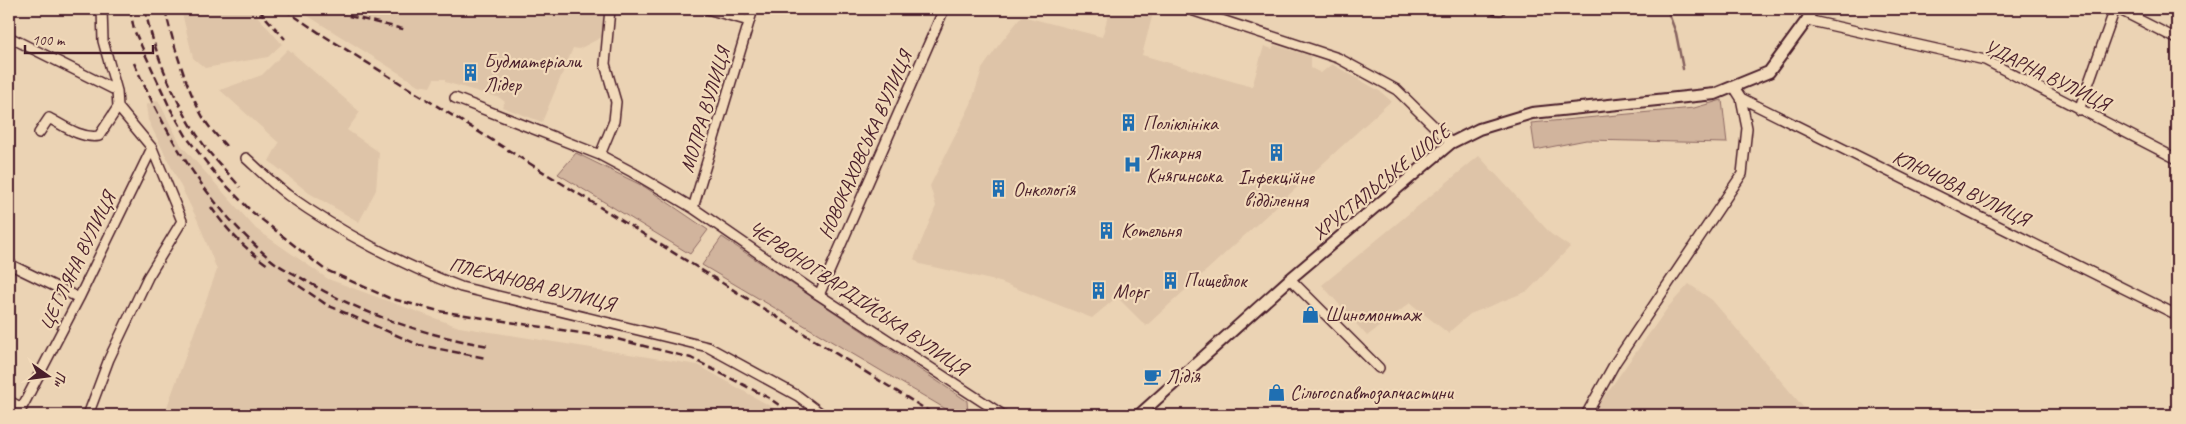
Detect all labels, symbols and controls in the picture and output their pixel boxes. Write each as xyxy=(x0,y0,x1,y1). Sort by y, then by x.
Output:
scale bar xyxy=(25,22,152,54)
text: 100 m xyxy=(32,31,66,50)
street label: УДАРНА ВУЛИЦЯ xyxy=(1980,34,2117,118)
street label: МОПРА ВУЛИЦЯ xyxy=(674,42,737,175)
street label: НОВОКАХОВСЬКА ВУЛИЦЯ xyxy=(812,45,919,243)
place label: Будматеріали Лідер xyxy=(484,49,583,97)
building icon: Будматеріали Лідер xyxy=(460,62,480,82)
place label: Поліклініка xyxy=(1143,111,1219,136)
building icon: Поліклініка xyxy=(1119,113,1139,133)
street label: ХРУСТАЛЬСЬКЕ ШОСЕ xyxy=(1307,117,1457,245)
place label: Лікарня Княгинська xyxy=(1146,140,1224,188)
building icon: Інфекційне відділення xyxy=(1266,143,1286,163)
street label: КЛЮЧОВА ВУЛИЦЯ xyxy=(1889,144,2036,233)
hospital icon: Лікарня Княгинська xyxy=(1122,154,1142,174)
place label: Інфекційне відділення xyxy=(1238,165,1315,213)
place label: Онкологія xyxy=(1013,177,1076,202)
building icon: Онкологія xyxy=(989,179,1009,199)
street label: ЦЕГЛЯНА ВУЛИЦЯ xyxy=(33,185,123,334)
street label: ЧЕРВОНОГВАРДІЙСЬКА ВУЛИЦЯ xyxy=(744,215,975,382)
place label: Котельня xyxy=(1121,218,1183,243)
building icon: Котельня xyxy=(1097,220,1117,240)
street label: ПЛЕХАНОВА ВУЛИЦЯ xyxy=(447,251,620,317)
place label: Пищеблок xyxy=(1184,268,1248,293)
building icon: Пищеблок xyxy=(1160,270,1180,290)
place label: Морг xyxy=(1113,279,1151,304)
building icon: Морг xyxy=(1089,281,1109,301)
place label: Шиномонтаж xyxy=(1325,302,1422,327)
shop icon: Шиномонтаж xyxy=(1301,304,1321,324)
north arrow xyxy=(22,352,72,402)
place label: Лідія xyxy=(1166,364,1201,389)
cafe icon: Лідія xyxy=(1142,366,1162,386)
text: Пн xyxy=(50,370,70,389)
place label: Сільгоспавтозапчастини xyxy=(1290,380,1454,405)
shop icon: Сільгоспавтозапчастини xyxy=(1266,382,1286,402)

